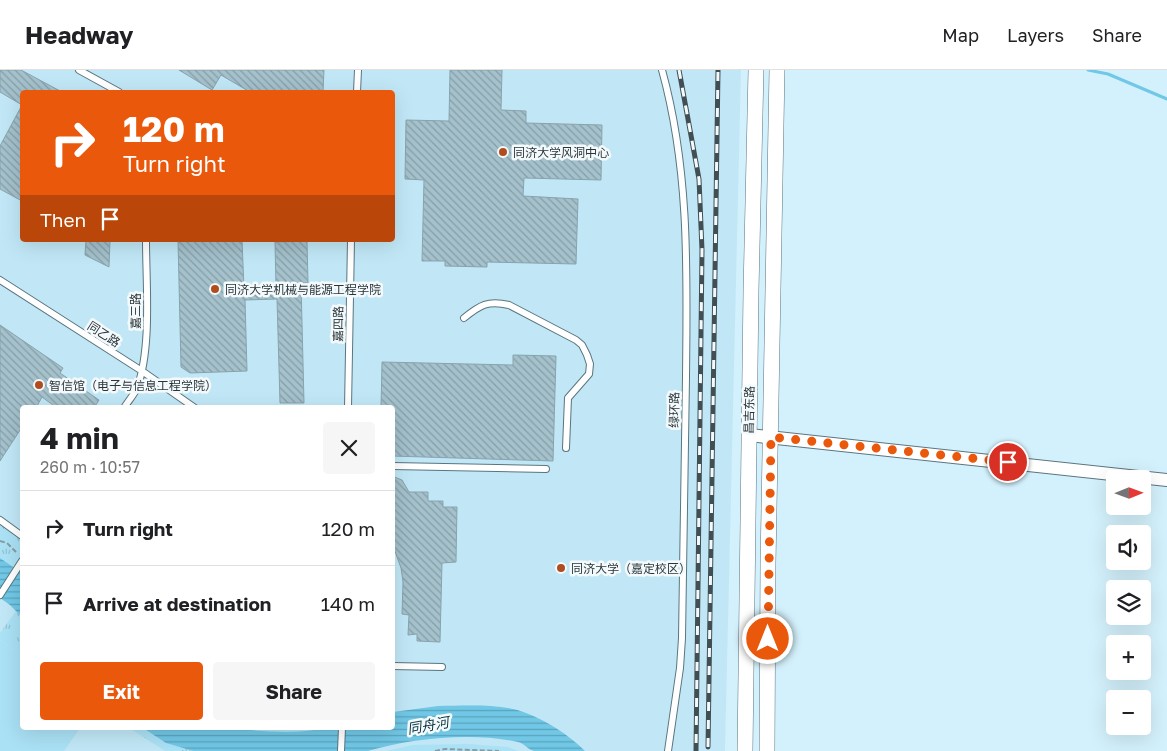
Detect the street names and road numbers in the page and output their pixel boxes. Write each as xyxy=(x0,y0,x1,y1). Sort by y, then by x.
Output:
street label: 嘉三路 xyxy=(128,293,143,329)
street label: 嘉四路 xyxy=(330,306,346,342)
street label: 同乙路 xyxy=(85,318,123,350)
street label: 昌吉东路 xyxy=(741,386,757,434)
street label: 绿环路 xyxy=(666,392,682,428)

